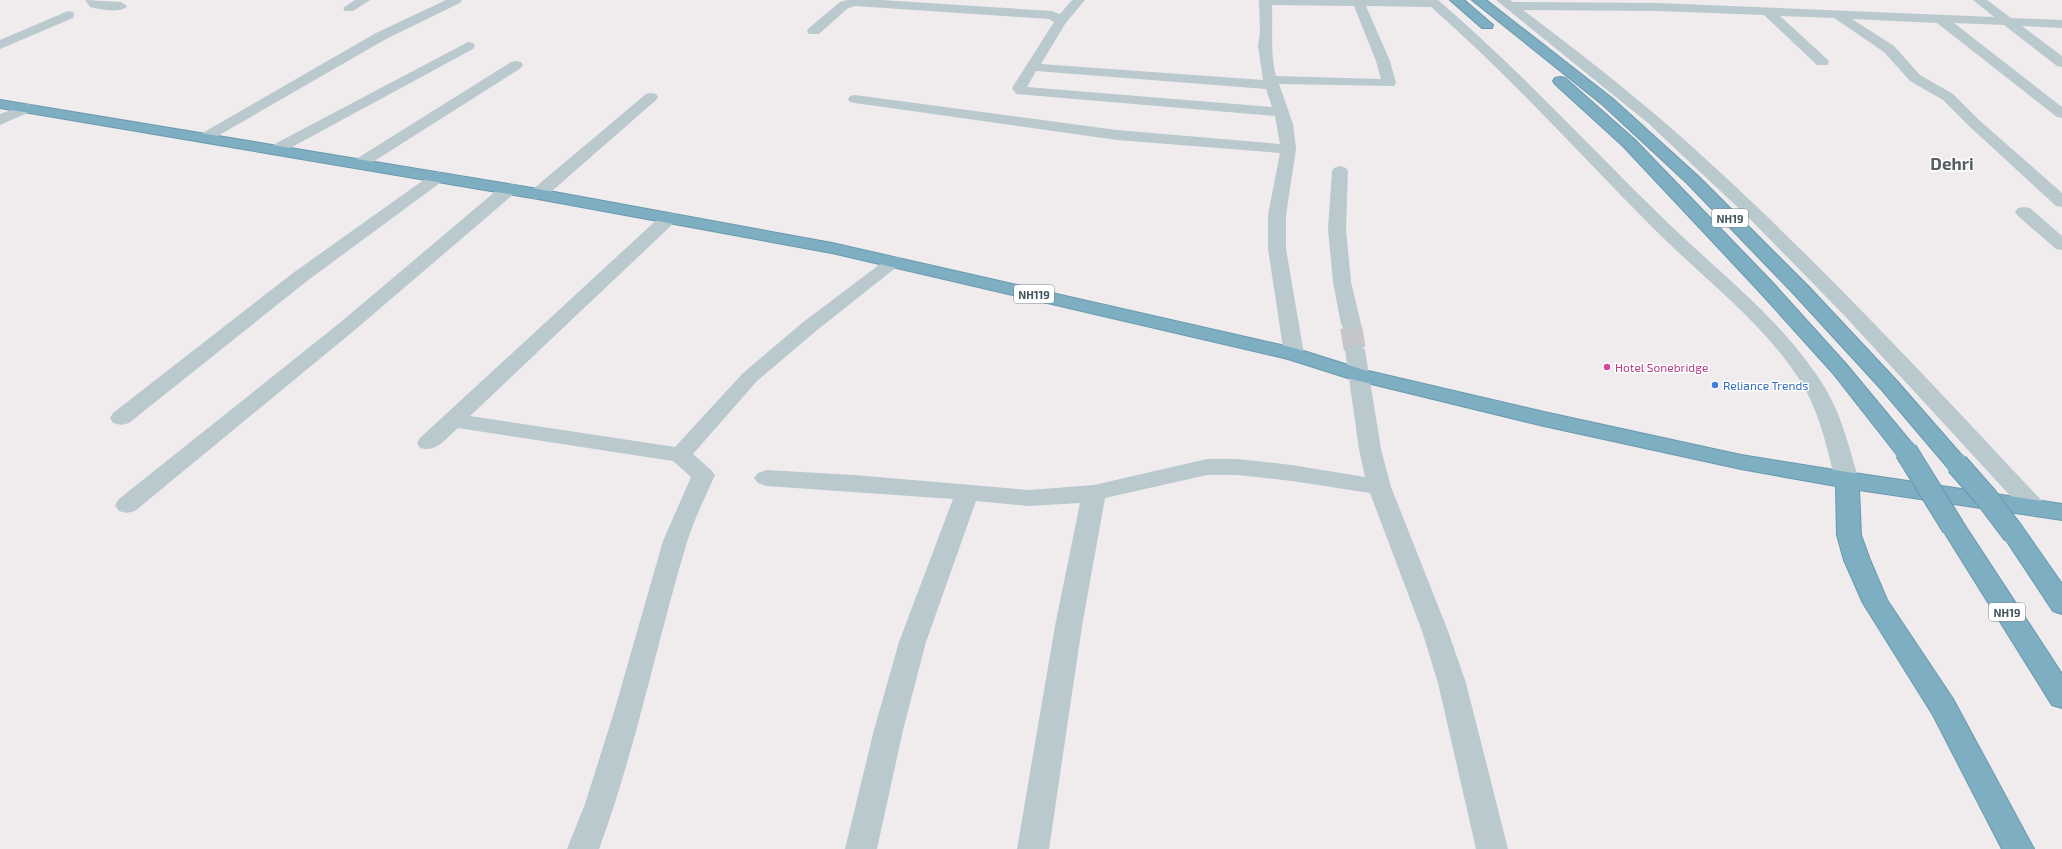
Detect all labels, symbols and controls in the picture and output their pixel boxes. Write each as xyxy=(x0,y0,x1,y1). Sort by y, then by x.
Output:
district label: Dehri xyxy=(1930,153,1974,173)
road number: NH19 xyxy=(1712,209,1748,227)
road number: NH119 xyxy=(1014,285,1054,303)
place label: Hotel Sonebridge xyxy=(1615,360,1708,374)
marker: Hotel Sonebridge xyxy=(1602,362,1612,372)
place label: Reliance Trends xyxy=(1723,378,1808,392)
marker: Reliance Trends xyxy=(1710,380,1720,390)
road number: NH19 xyxy=(1989,603,2025,621)

